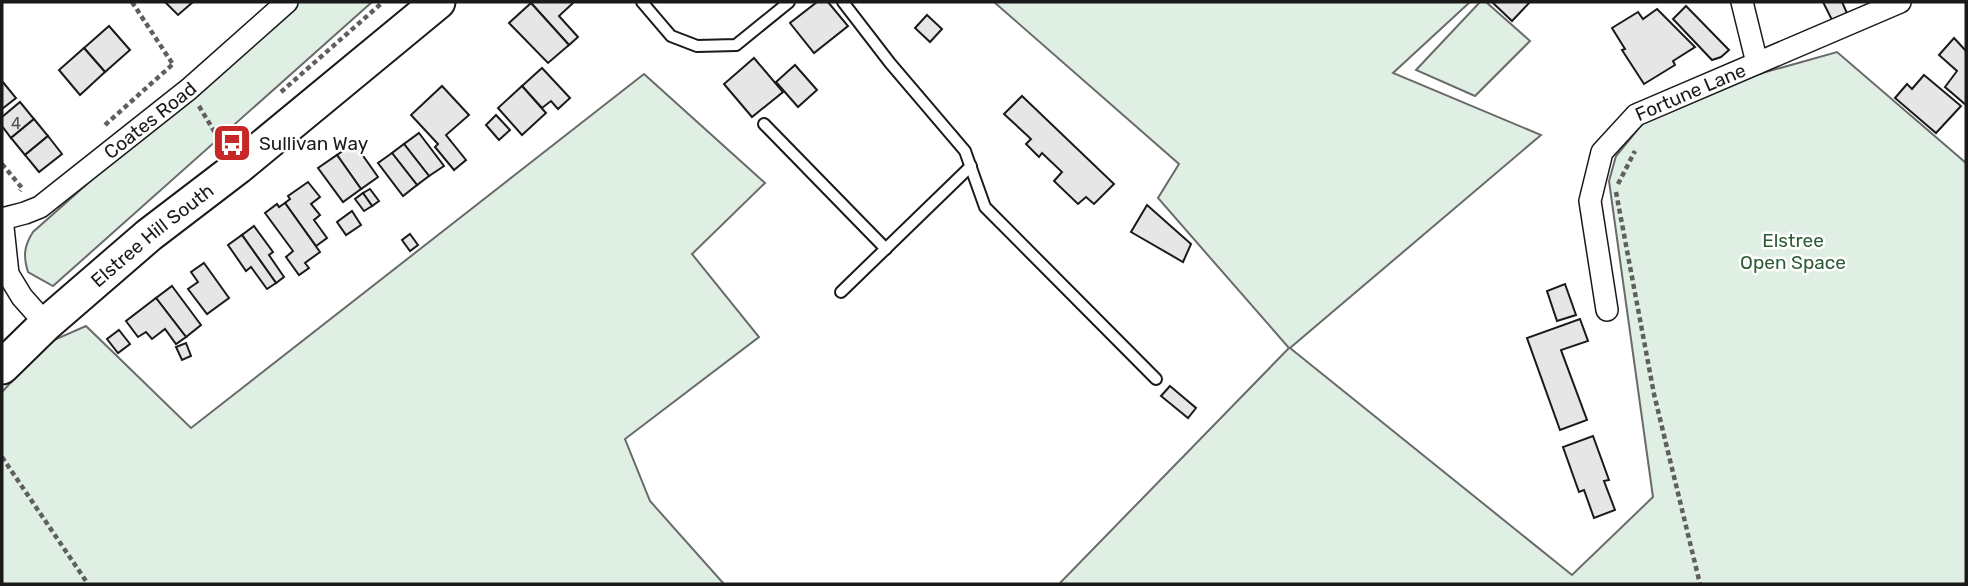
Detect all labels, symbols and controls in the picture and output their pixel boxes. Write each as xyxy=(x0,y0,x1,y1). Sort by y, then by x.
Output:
street label: Fortune Lane xyxy=(1631,58,1749,126)
street label: Coates Road xyxy=(99,77,201,164)
house number: 4 xyxy=(11,114,21,133)
bus stop icon: Sullivan Way xyxy=(211,122,253,164)
place label: Sullivan Way xyxy=(259,132,368,155)
street label: Elstree Hill South xyxy=(86,178,218,292)
park label: Elstree Open Space xyxy=(1740,229,1846,274)

